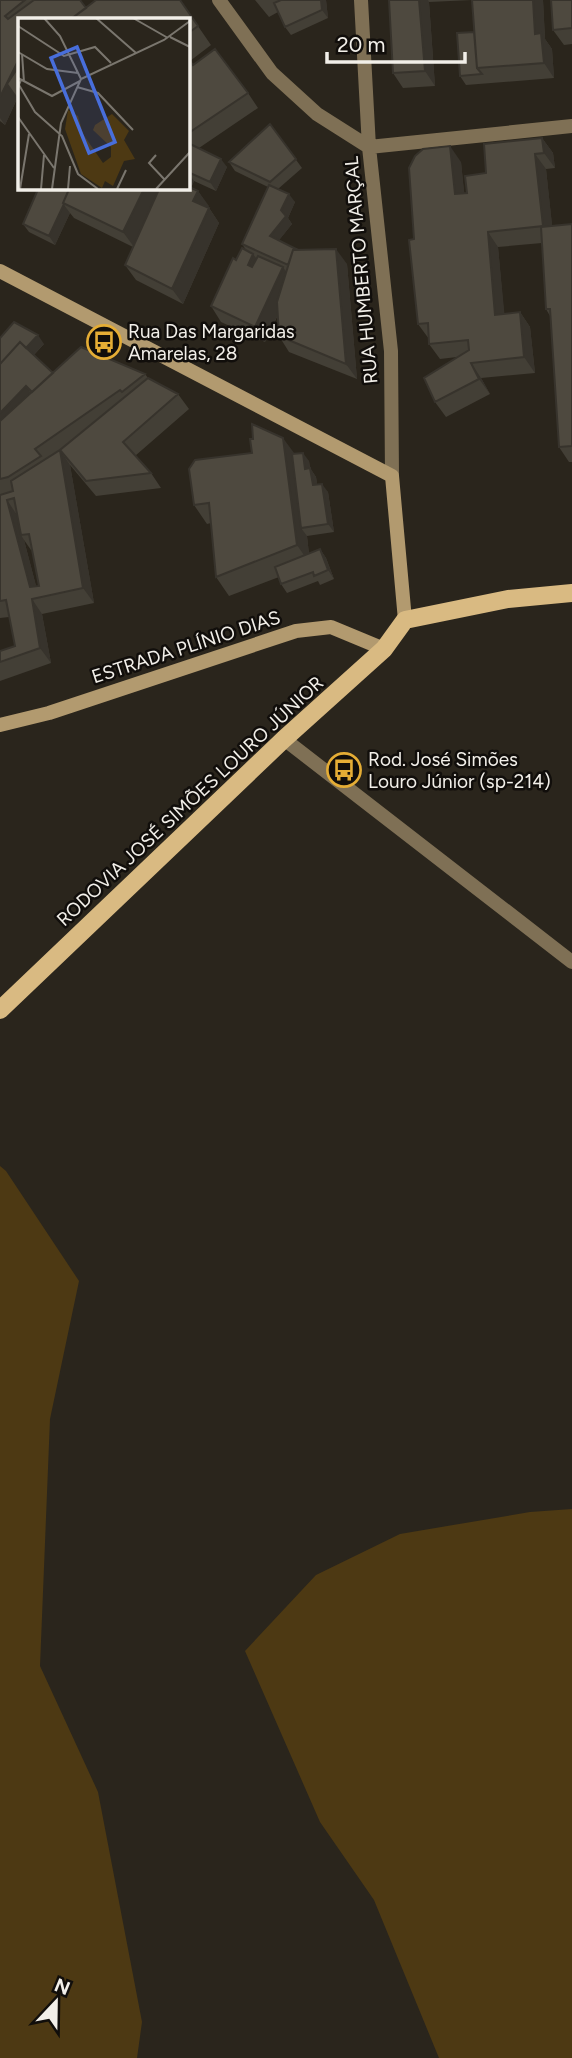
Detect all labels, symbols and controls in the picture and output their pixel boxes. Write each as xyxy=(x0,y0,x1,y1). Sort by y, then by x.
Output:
inset map xyxy=(18,18,189,189)
scale bar xyxy=(327,21,465,65)
text: 20 m xyxy=(337,32,385,57)
street label: RUA HUMBERTO MARÇAL xyxy=(340,155,382,385)
place label: Rua Das Margaridas Amarelas, 28 xyxy=(128,320,295,365)
bus stop icon: Rua Das Margaridas Amarelas, 28 xyxy=(85,323,123,361)
street label: ESTRADA PLÍNIO DIAS xyxy=(89,606,283,688)
street label: RODOVIA JOSÉ SIMÕES LOURO JÚNIOR xyxy=(52,671,328,931)
place label: Rod. José Simões Louro Júnior (sp-214) xyxy=(368,748,551,793)
bus stop icon: Rod. José Simões Louro Júnior (sp-214) xyxy=(325,751,363,789)
north arrow xyxy=(21,1967,91,2037)
text: N xyxy=(51,1973,73,2000)

